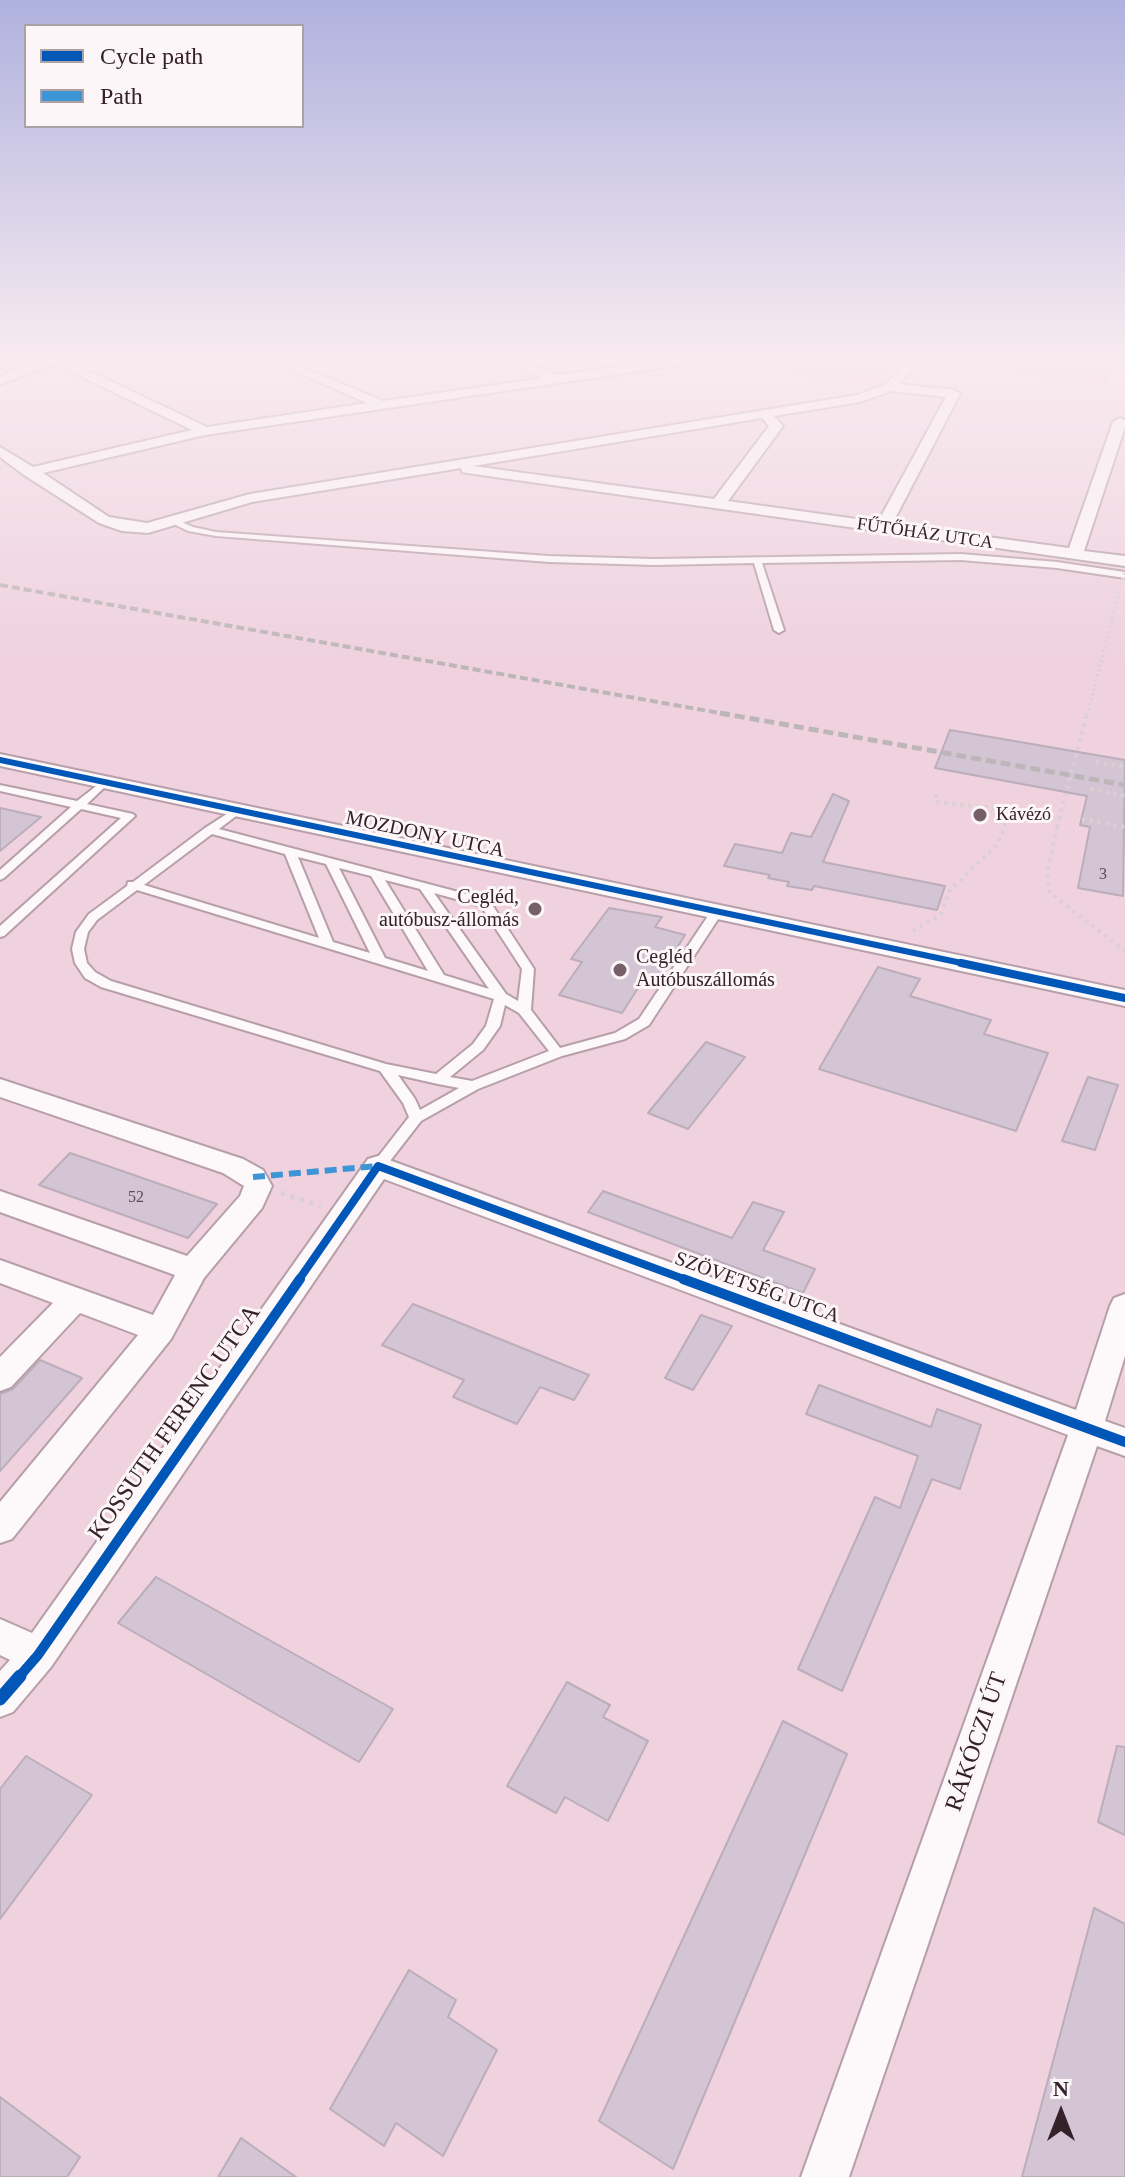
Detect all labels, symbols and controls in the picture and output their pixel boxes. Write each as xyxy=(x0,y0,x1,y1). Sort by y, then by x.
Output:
legend xyxy=(24,24,304,128)
text: Cycle path xyxy=(100,43,203,69)
text: Path xyxy=(100,83,143,109)
street label: FŰTŐHÁZ UTCA xyxy=(855,514,995,554)
place label: Kávézó xyxy=(996,804,1051,826)
street label: MOZDONY UTCA xyxy=(343,806,507,864)
marker: Kávézó xyxy=(971,806,989,824)
house number: 3 xyxy=(1099,865,1107,885)
place label: Cegléd, autóbusz-állomás xyxy=(379,886,519,933)
marker: Cegléd, autóbusz-állomás xyxy=(526,900,544,918)
place label: Cegléd Autóbuszállomás xyxy=(636,946,775,993)
marker: Cegléd Autóbuszállomás xyxy=(611,961,629,979)
house number: 52 xyxy=(128,1188,144,1208)
street label: SZÖVETSÉG UTCA xyxy=(671,1247,843,1329)
street label: KOSSUTH FERENC UTCA xyxy=(83,1300,267,1546)
street label: RÁKÓCZI ÚT xyxy=(940,1669,1014,1815)
north arrow xyxy=(1021,2073,1101,2153)
text: N xyxy=(1053,2076,1069,2101)

